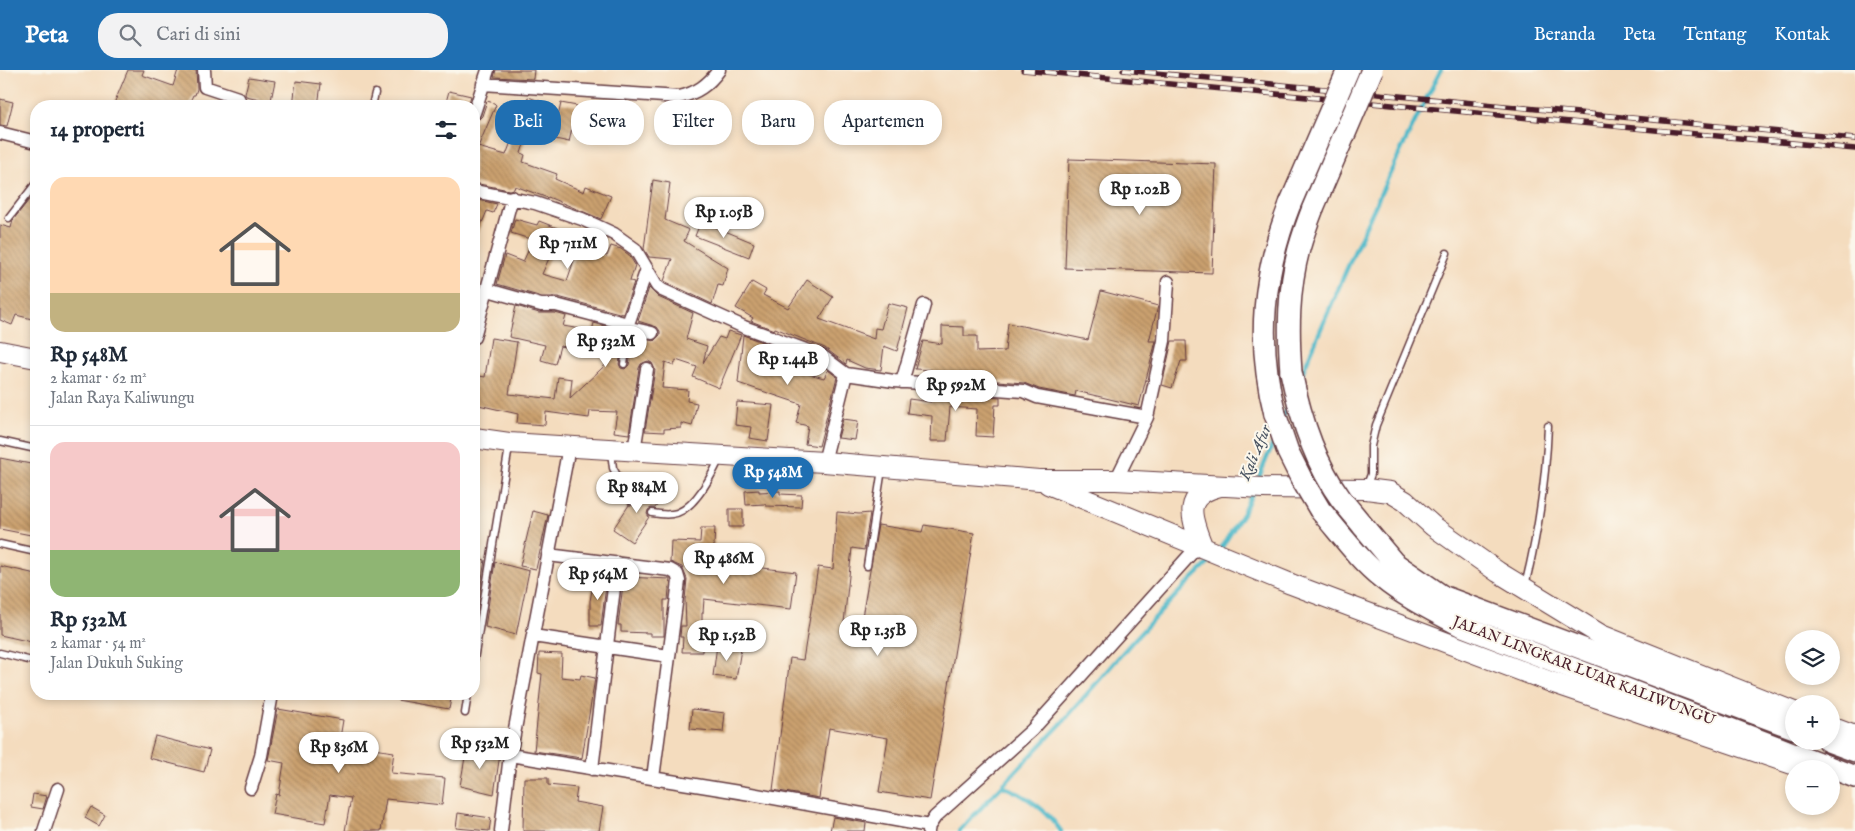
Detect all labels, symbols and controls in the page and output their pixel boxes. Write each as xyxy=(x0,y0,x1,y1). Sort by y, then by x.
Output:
search box xyxy=(98,13,448,58)
text: Peta xyxy=(25,20,68,51)
icon: search xyxy=(116,21,144,49)
text: Cari di sini xyxy=(156,23,241,47)
text: Beranda xyxy=(1534,24,1595,47)
text: Peta xyxy=(1623,24,1656,47)
text: Tentang xyxy=(1684,24,1746,47)
text: Kontak xyxy=(1774,24,1830,47)
chip: Beli xyxy=(495,100,561,145)
chip: Sewa xyxy=(571,100,644,145)
chip: Filter xyxy=(654,100,732,145)
chip: Baru xyxy=(742,100,814,145)
chip: Apartemen xyxy=(824,100,942,145)
icon: filters xyxy=(432,116,460,144)
text: 14 properti xyxy=(50,117,145,144)
pin: Rp 1.02B xyxy=(1088,174,1192,216)
text: Rp 1.02B xyxy=(1110,180,1170,200)
pin: Rp 1.05B xyxy=(672,196,776,239)
text: Rp 1.05B xyxy=(695,203,753,223)
icon: home xyxy=(210,209,300,299)
pin: Rp 711M xyxy=(522,228,614,270)
text: Rp 711M xyxy=(539,234,597,254)
pin: Rp 532M xyxy=(560,326,652,368)
text: Rp 532M xyxy=(577,332,635,352)
text: Rp 548M xyxy=(50,342,128,369)
pin: Rp 1.44B xyxy=(736,344,840,386)
text: Rp 1.44B xyxy=(758,350,818,370)
text: 2 kamar · 62 m² xyxy=(50,369,147,389)
pin: Rp 592M xyxy=(910,370,1002,412)
text: Rp 592M xyxy=(926,376,986,396)
text: Jalan Raya Kaliwungu xyxy=(50,389,195,409)
water label: Kali Afur xyxy=(1235,421,1277,485)
pin: Rp 548M xyxy=(727,456,819,499)
text: Rp 548M xyxy=(743,463,803,483)
pin: Rp 884M xyxy=(591,472,683,514)
icon: home xyxy=(210,475,300,565)
text: Rp 884M xyxy=(607,478,667,498)
pin: Rp 486M xyxy=(678,542,770,585)
text: Rp 486M xyxy=(694,549,754,569)
pin: Rp 564M xyxy=(552,558,644,601)
text: Rp 564M xyxy=(568,565,628,585)
text: Rp 532M xyxy=(50,607,127,634)
street label: JALAN LINGKAR LUAR KALIWUNGU xyxy=(1448,611,1718,730)
pin: Rp 1.35B xyxy=(826,614,930,657)
pin: Rp 1.52B xyxy=(675,620,779,662)
text: Rp 1.35B xyxy=(850,621,906,641)
text: Rp 1.52B xyxy=(698,626,756,646)
map controls xyxy=(1785,630,1840,815)
button: layers xyxy=(1785,630,1840,685)
text: 2 kamar · 54 m² xyxy=(50,634,146,654)
text: Jalan Dukuh Suking xyxy=(50,654,183,674)
button: + xyxy=(1785,695,1840,750)
pin: Rp 532M xyxy=(434,728,526,770)
pin: Rp 836M xyxy=(293,732,385,774)
text: Rp 532M xyxy=(451,734,509,754)
text: Rp 836M xyxy=(310,738,368,758)
button: − xyxy=(1785,760,1840,815)

